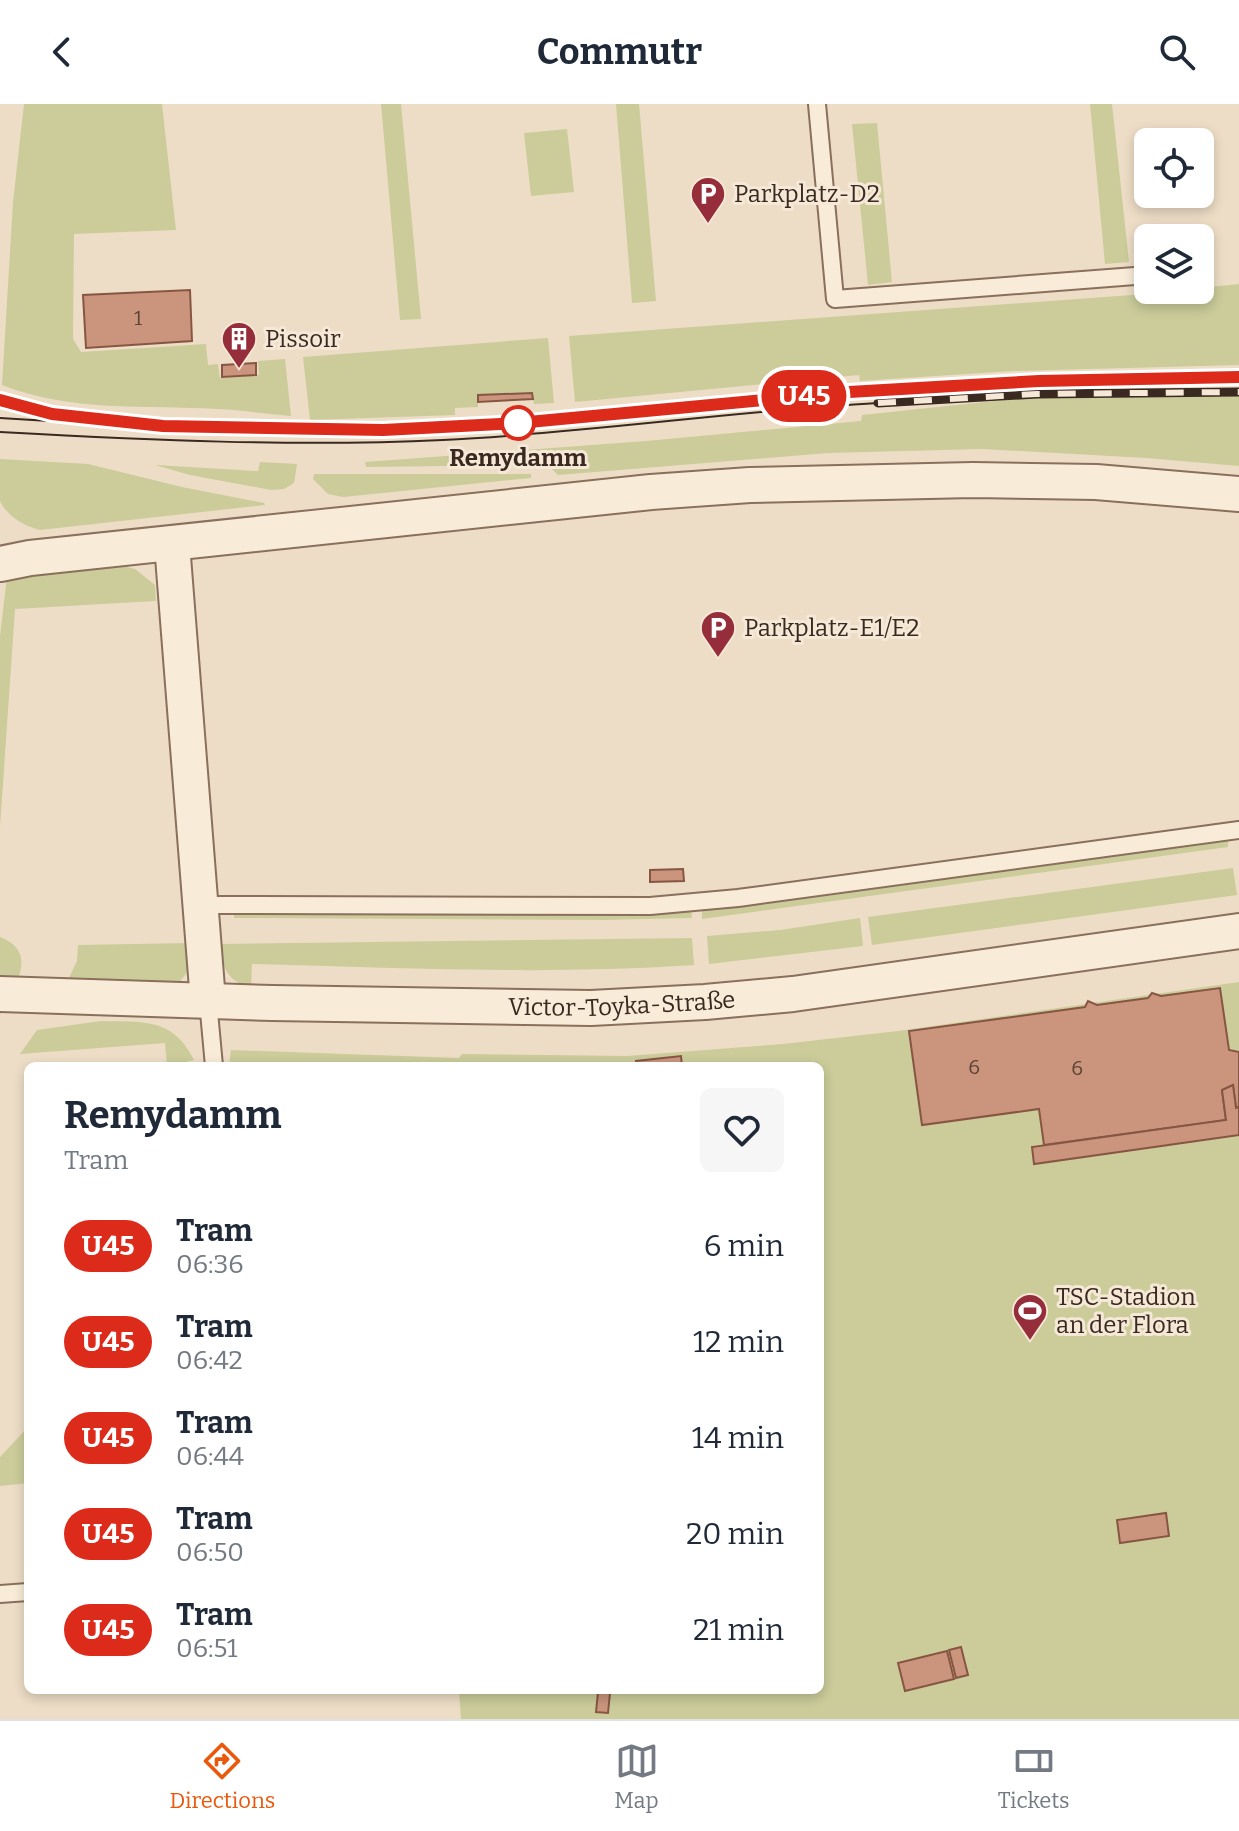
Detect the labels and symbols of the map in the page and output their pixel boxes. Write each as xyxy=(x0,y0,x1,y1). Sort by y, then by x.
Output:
parking icon: Parkplatz-D2 xyxy=(689,175,727,225)
place label: Parkplatz-D2 xyxy=(734,180,880,208)
house number: 1 xyxy=(134,306,142,330)
building icon: Pissoir xyxy=(220,320,258,370)
place label: Pissoir xyxy=(265,325,341,353)
line badge: U45 xyxy=(758,370,850,422)
marker: Remydamm xyxy=(501,406,535,440)
place label: Remydamm xyxy=(449,444,587,472)
parking icon: Parkplatz-E1/E2 xyxy=(699,609,737,659)
place label: Parkplatz-E1/E2 xyxy=(744,614,919,642)
street label: Victor-Toyka-Straße xyxy=(508,985,736,1022)
house number: 6 xyxy=(968,1055,980,1079)
house number: 6 xyxy=(1071,1056,1083,1080)
place label: TSC-Stadion an der Flora xyxy=(1056,1283,1196,1339)
sports icon: TSC-Stadion an der Flora xyxy=(1011,1292,1049,1342)

